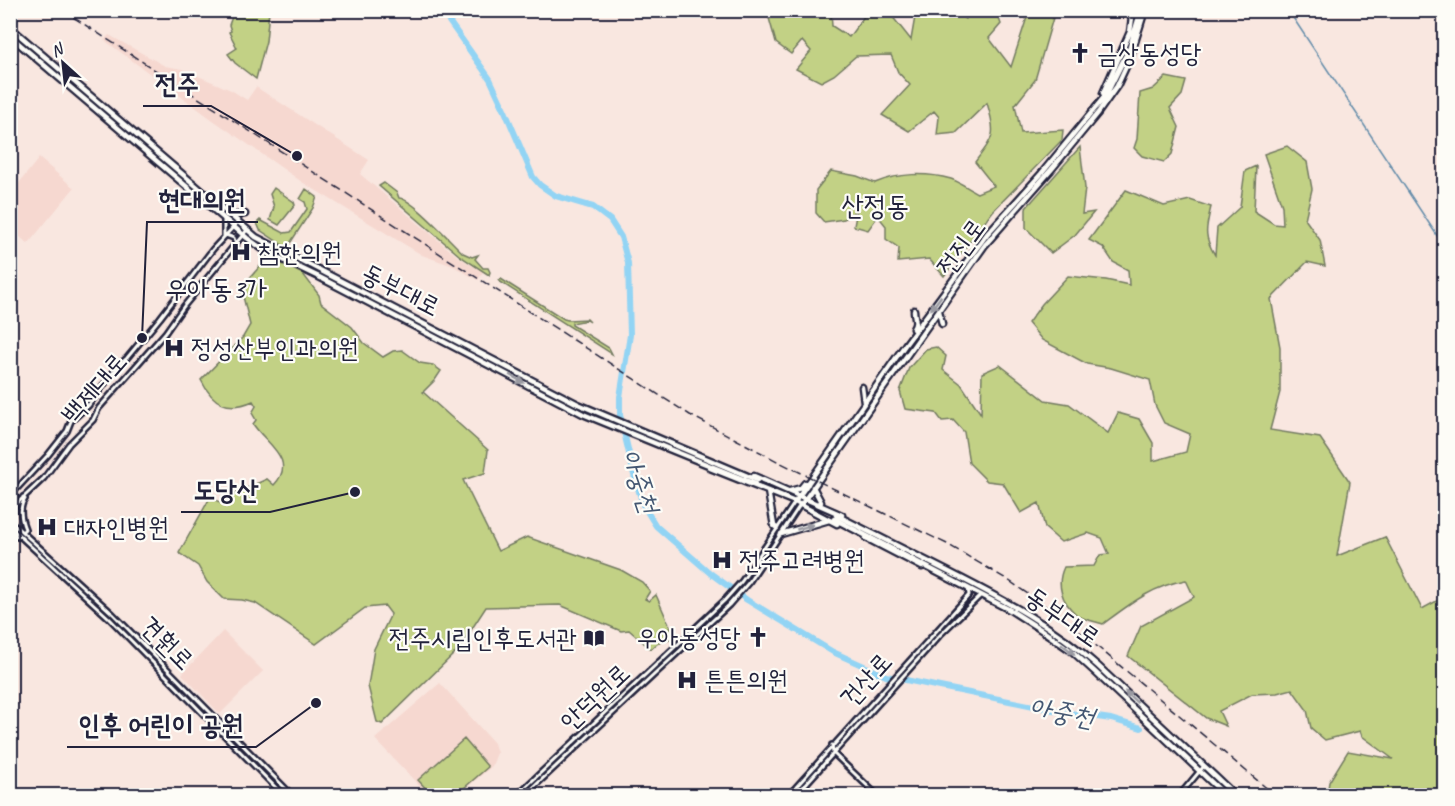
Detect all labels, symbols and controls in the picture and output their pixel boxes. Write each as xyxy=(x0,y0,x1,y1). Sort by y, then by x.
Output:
north arrow xyxy=(33,33,93,93)
place label: 금상동성당 xyxy=(1097,37,1202,70)
text: N xyxy=(48,38,68,62)
church icon: 금상동성당 xyxy=(1068,41,1092,65)
callout: 전주 xyxy=(143,61,211,106)
text: 전주 xyxy=(155,67,199,101)
callout: 현대의원 xyxy=(147,177,258,222)
text: 현대의원 xyxy=(159,183,245,217)
district label: 산정동 xyxy=(841,188,909,223)
street label: 전진로 xyxy=(929,212,993,282)
place label: 참한의원 xyxy=(258,236,342,269)
hospital icon: 참한의원 xyxy=(229,240,253,264)
street label: 동부대로 xyxy=(356,256,446,324)
district label: 우아동3가 xyxy=(165,271,267,306)
one-way arrow xyxy=(930,295,942,311)
place label: 정성산부인과의원 xyxy=(191,332,358,365)
hospital icon: 정성산부인과의원 xyxy=(162,336,186,360)
street label: 백제대로 xyxy=(54,346,134,430)
one-way arrow xyxy=(508,374,525,384)
water label: 아중천 xyxy=(613,445,667,519)
callout: 도당산 xyxy=(181,467,270,512)
text: 도당산 xyxy=(193,473,259,507)
place label: 대자인병원 xyxy=(64,511,169,544)
hospital icon: 대자인병원 xyxy=(35,515,59,539)
one-way arrow xyxy=(796,522,814,531)
place label: 전주고려병원 xyxy=(739,544,865,577)
hospital icon: 전주고려병원 xyxy=(710,548,734,572)
street label: 동부대로 xyxy=(1019,579,1107,655)
street label: 견훤로 xyxy=(133,609,201,677)
place label: 우아동성당 xyxy=(636,621,741,654)
place label: 전주시립인후도서관 xyxy=(389,622,577,655)
church icon: 우아동성당 xyxy=(746,625,770,649)
library icon: 전주시립인후도서관 xyxy=(582,626,606,650)
one-way arrow xyxy=(1061,643,1076,655)
street label: 건산로 xyxy=(833,646,899,714)
street label: 안덕원로 xyxy=(553,656,637,738)
place label: 튼튼의원 xyxy=(704,664,788,697)
hospital icon: 튼튼의원 xyxy=(675,668,699,692)
water label: 아중천 xyxy=(1027,689,1099,735)
one-way arrow xyxy=(1125,690,1139,704)
callout: 인후 어린이 공원 xyxy=(67,702,256,747)
text: 인후 어린이 공원 xyxy=(78,708,244,742)

